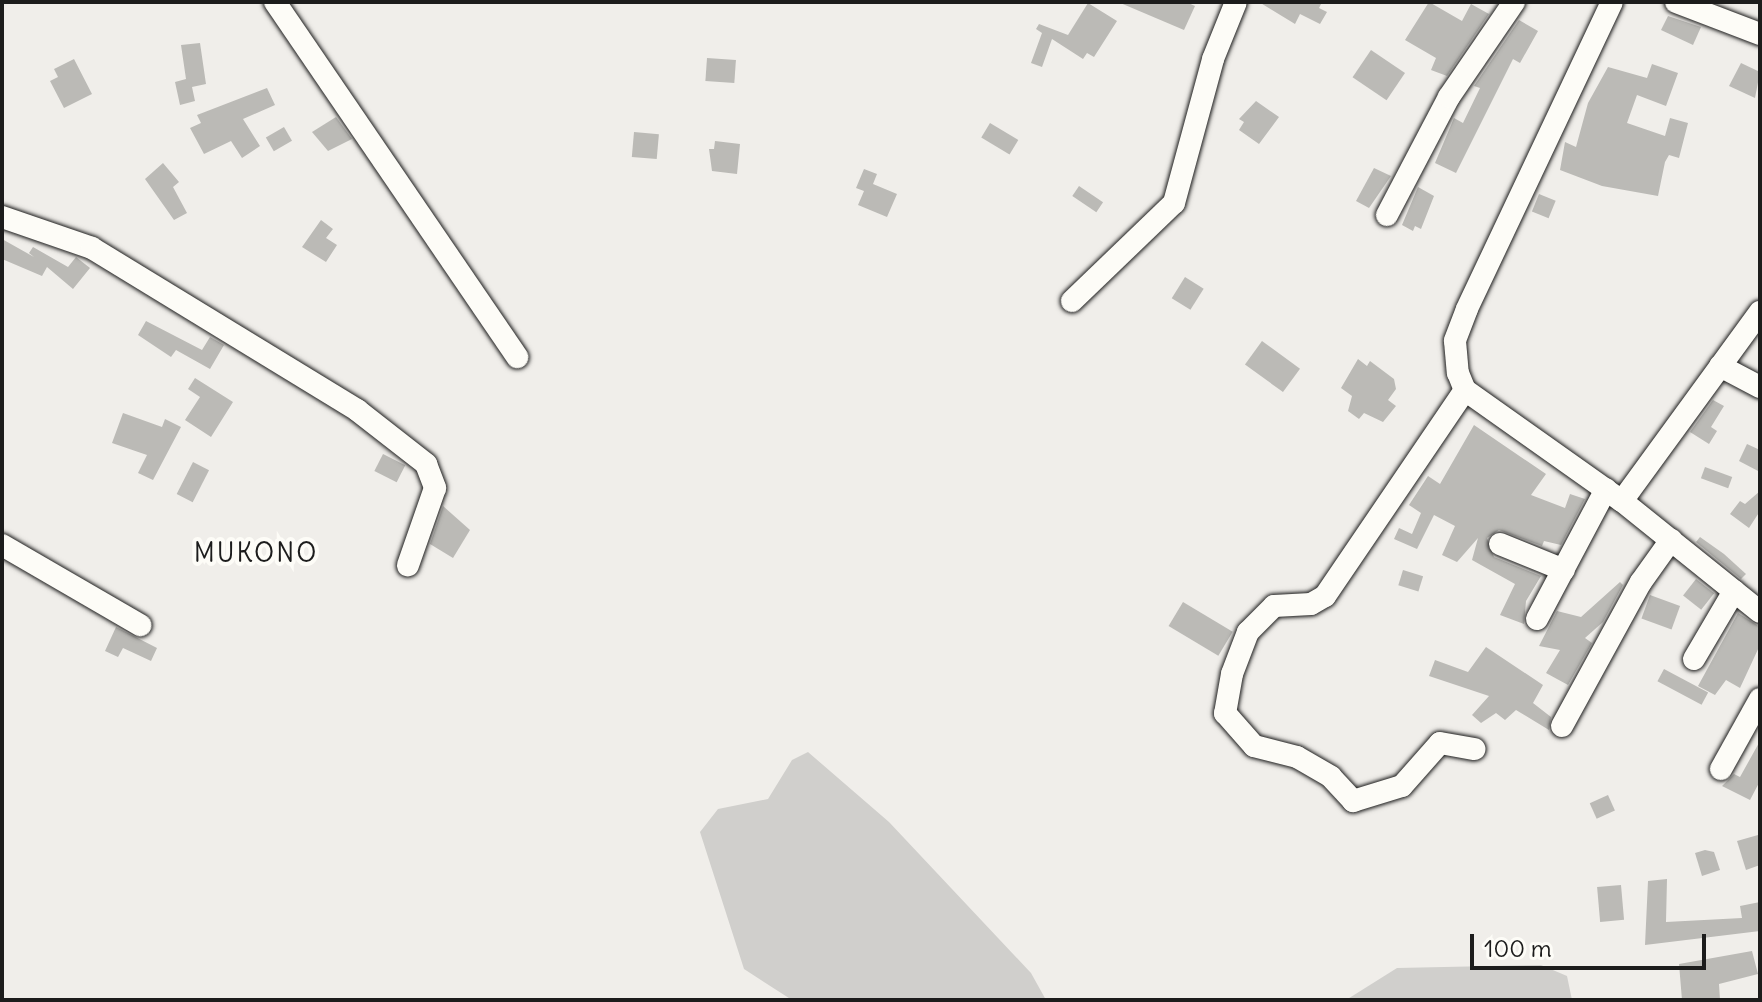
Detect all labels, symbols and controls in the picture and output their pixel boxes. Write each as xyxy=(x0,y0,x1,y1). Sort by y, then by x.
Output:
district label: MUKONO xyxy=(194,537,318,569)
scale bar xyxy=(1474,918,1710,968)
text: 100 m xyxy=(1484,933,1552,963)

